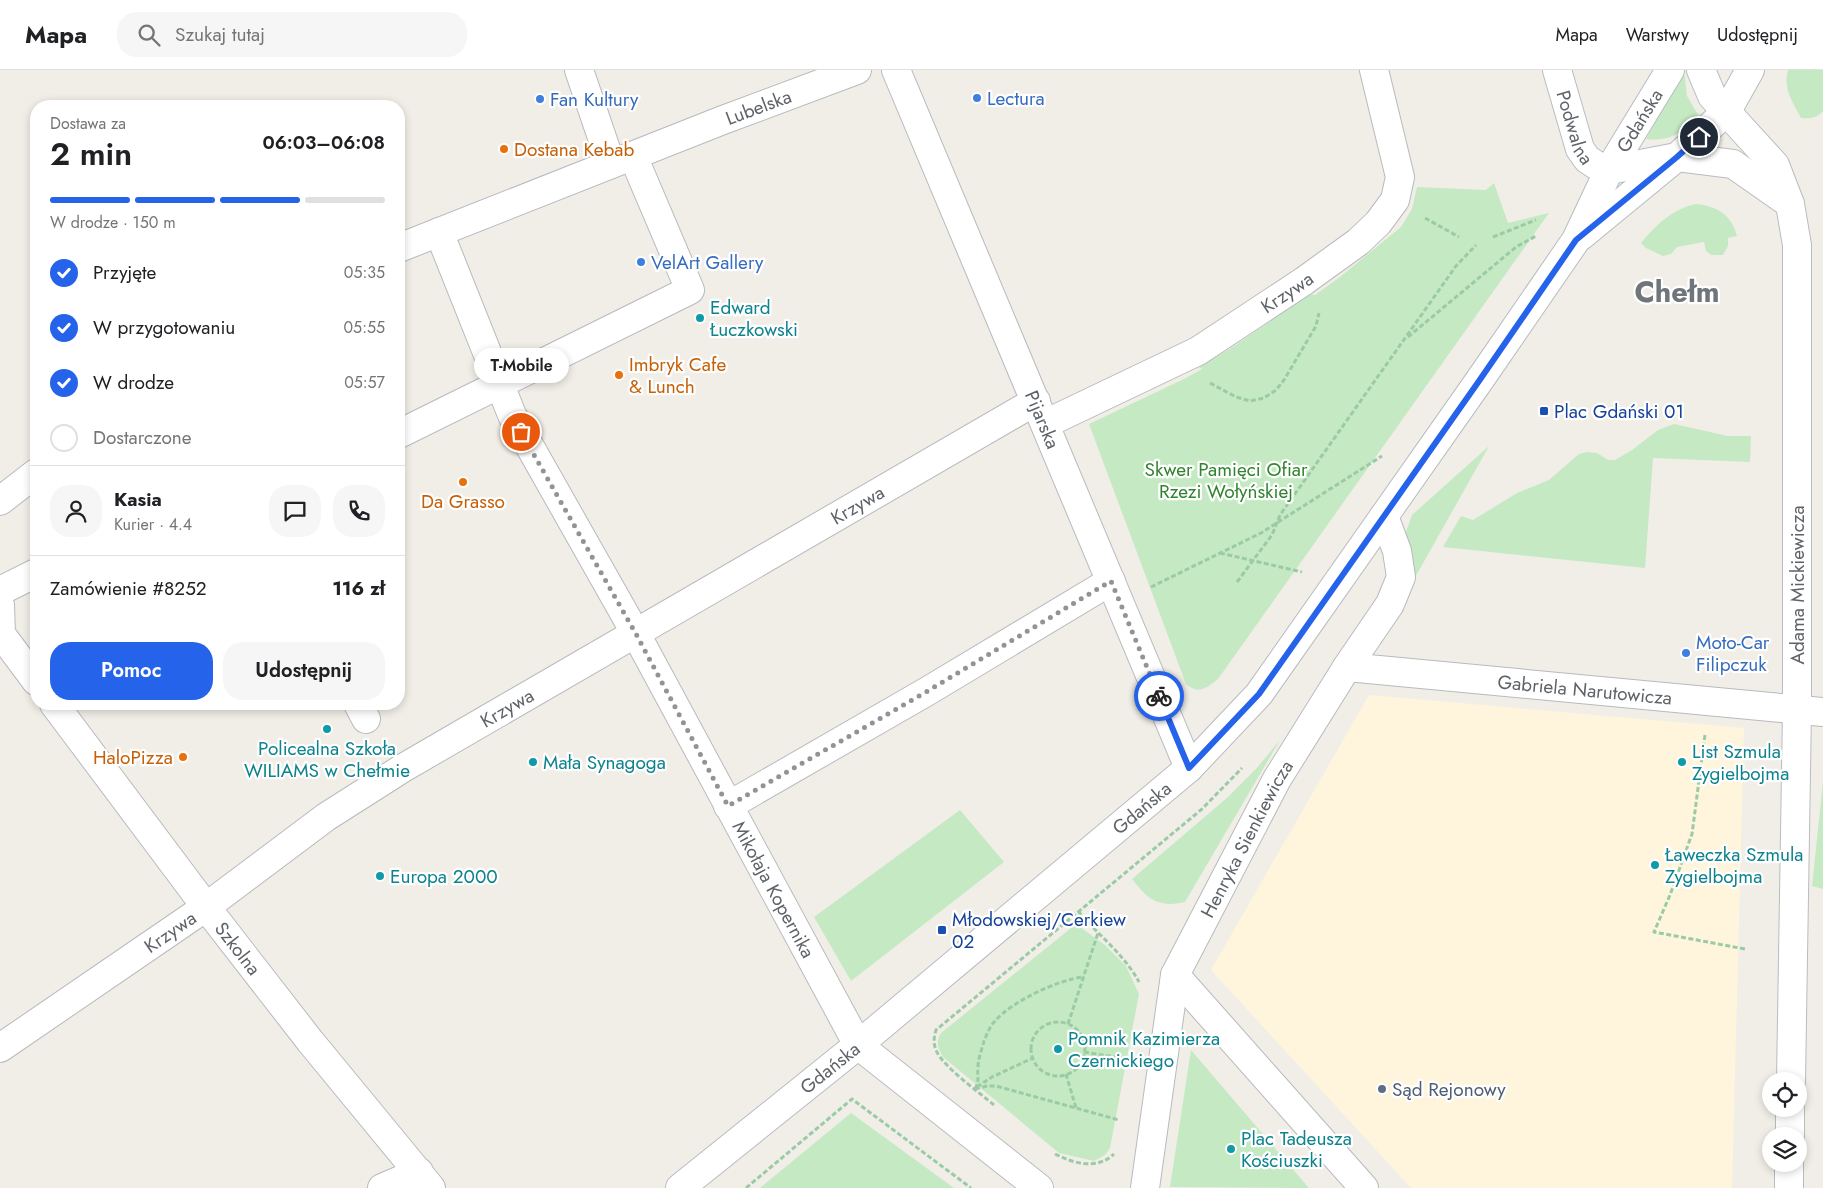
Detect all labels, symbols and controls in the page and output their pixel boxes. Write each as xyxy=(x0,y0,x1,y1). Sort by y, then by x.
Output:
search box xyxy=(117,12,467,57)
text: Mapa xyxy=(25,17,87,52)
icon: search xyxy=(135,21,163,49)
text: Szukaj tutaj xyxy=(175,21,265,48)
text: Mapa xyxy=(1556,22,1598,48)
text: Warstwy xyxy=(1626,22,1689,48)
text: Udostępnij xyxy=(1717,22,1798,48)
street label: Lubelska xyxy=(722,82,795,131)
street label: Gdańska xyxy=(1610,84,1669,157)
place label: Lectura xyxy=(987,85,1045,112)
place label: Fan Kultury xyxy=(550,86,639,113)
street label: Podwalna xyxy=(1550,87,1600,170)
marker: Lectura xyxy=(971,92,983,104)
marker: Fan Kultury xyxy=(534,93,546,105)
text: Dostawa za xyxy=(50,112,126,135)
pin xyxy=(1678,116,1720,158)
icon: home xyxy=(1685,123,1713,151)
text: 06:03–06:08 xyxy=(262,129,385,156)
text: 2 min xyxy=(50,131,132,177)
place label: Dostana Kebab xyxy=(514,136,634,163)
marker: Dostana Kebab xyxy=(498,143,510,155)
text: W drodze · 150 m xyxy=(50,211,176,234)
place label: VelArt Gallery xyxy=(651,249,764,276)
marker: VelArt Gallery xyxy=(635,256,647,268)
icon: check xyxy=(50,259,78,287)
text: Przyjęte xyxy=(93,259,156,286)
text: 05:35 xyxy=(344,261,385,284)
street label: Krzywa xyxy=(1255,265,1319,320)
district label: Chełm xyxy=(1634,271,1720,313)
place label: Edward Łuczkowski xyxy=(709,294,798,343)
marker: Edward Łuczkowski xyxy=(694,312,706,324)
icon: check xyxy=(50,314,78,342)
text: W przygotowaniu xyxy=(93,314,235,341)
text: 05:55 xyxy=(344,316,385,339)
callout: T-Mobile xyxy=(474,347,568,382)
place label: Imbryk Cafe & Lunch xyxy=(629,351,726,400)
text: T-Mobile xyxy=(490,354,553,377)
icon: check xyxy=(50,369,78,397)
text: W drodze xyxy=(93,369,174,396)
marker: Imbryk Cafe & Lunch xyxy=(613,369,625,381)
text: 05:57 xyxy=(344,371,385,394)
street label: Pijarska xyxy=(1018,386,1067,453)
place label: Plac Gdański 01 xyxy=(1554,398,1684,425)
marker: Plac Gdański 01 xyxy=(1538,405,1550,417)
pin xyxy=(500,411,542,453)
icon: bag xyxy=(507,418,535,446)
text: Dostarczone xyxy=(93,424,192,451)
park label: Skwer Pamięci Ofiar Rzezi Wołyńskiej xyxy=(1145,456,1308,505)
marker: Da Grasso xyxy=(457,476,469,488)
street label: Krzywa xyxy=(825,478,889,531)
button: person xyxy=(50,485,102,537)
button: chat xyxy=(269,485,321,537)
button: phone xyxy=(333,485,385,537)
text: Kasia xyxy=(114,486,162,513)
place label: Da Grasso xyxy=(421,488,505,515)
street label: Adama Mickiewicza xyxy=(1784,505,1811,665)
text: Kurier · 4.4 xyxy=(114,513,192,536)
text: Zamówienie #8252 xyxy=(50,575,207,602)
text: 116 zł xyxy=(332,575,385,602)
place label: Moto-Car Filipczuk xyxy=(1696,629,1770,678)
button: Pomoc xyxy=(50,642,213,700)
button: Udostępnij xyxy=(223,642,385,700)
marker: Moto-Car Filipczuk xyxy=(1680,647,1692,659)
street label: Gabriela Narutowicza xyxy=(1496,668,1673,711)
courier xyxy=(1134,671,1184,721)
street label: Krzywa xyxy=(475,682,539,734)
icon: bike xyxy=(1145,682,1173,710)
marker: Policealna Szkoła WILIAMS w Chełmie xyxy=(321,723,333,735)
place label: Policealna Szkoła WILIAMS w Chełmie xyxy=(244,735,410,784)
place label: List Szmula Zygielbojma xyxy=(1692,738,1789,787)
place label: HaloPizza xyxy=(93,744,173,771)
place label: Mała Synagoga xyxy=(543,749,666,776)
marker: HaloPizza xyxy=(177,751,189,763)
street label: Henryka Sienkiewicza xyxy=(1194,755,1299,922)
marker: Mała Synagoga xyxy=(527,756,539,768)
marker: List Szmula Zygielbojma xyxy=(1676,756,1688,768)
street label: Gdańska xyxy=(1106,775,1177,841)
street label: Mikołaja Kopernika xyxy=(726,816,822,963)
place label: Ławeczka Szmula Zygielbojma xyxy=(1664,841,1804,890)
marker: Ławeczka Szmula Zygielbojma xyxy=(1649,859,1661,871)
place label: Europa 2000 xyxy=(390,863,498,890)
marker: Europa 2000 xyxy=(374,870,386,882)
street label: Krzywa xyxy=(138,904,201,959)
place label: Młodowskiej/Cerkiew 02 xyxy=(952,906,1126,955)
street label: Szkolna xyxy=(209,916,268,981)
marker: Młodowskiej/Cerkiew 02 xyxy=(936,924,948,936)
place label: Pomnik Kazimierza Czernickiego xyxy=(1068,1025,1220,1074)
street label: Gdańska xyxy=(794,1035,865,1100)
marker: Pomnik Kazimierza Czernickiego xyxy=(1052,1043,1064,1055)
map controls xyxy=(1762,1072,1807,1172)
button: locate xyxy=(1762,1072,1807,1117)
place label: Sąd Rejonowy xyxy=(1392,1076,1506,1103)
marker: Sąd Rejonowy xyxy=(1376,1083,1388,1095)
place label: Plac Tadeusza Kościuszki xyxy=(1241,1125,1352,1174)
button: layers xyxy=(1762,1127,1807,1172)
marker: Plac Tadeusza Kościuszki xyxy=(1225,1143,1237,1155)

